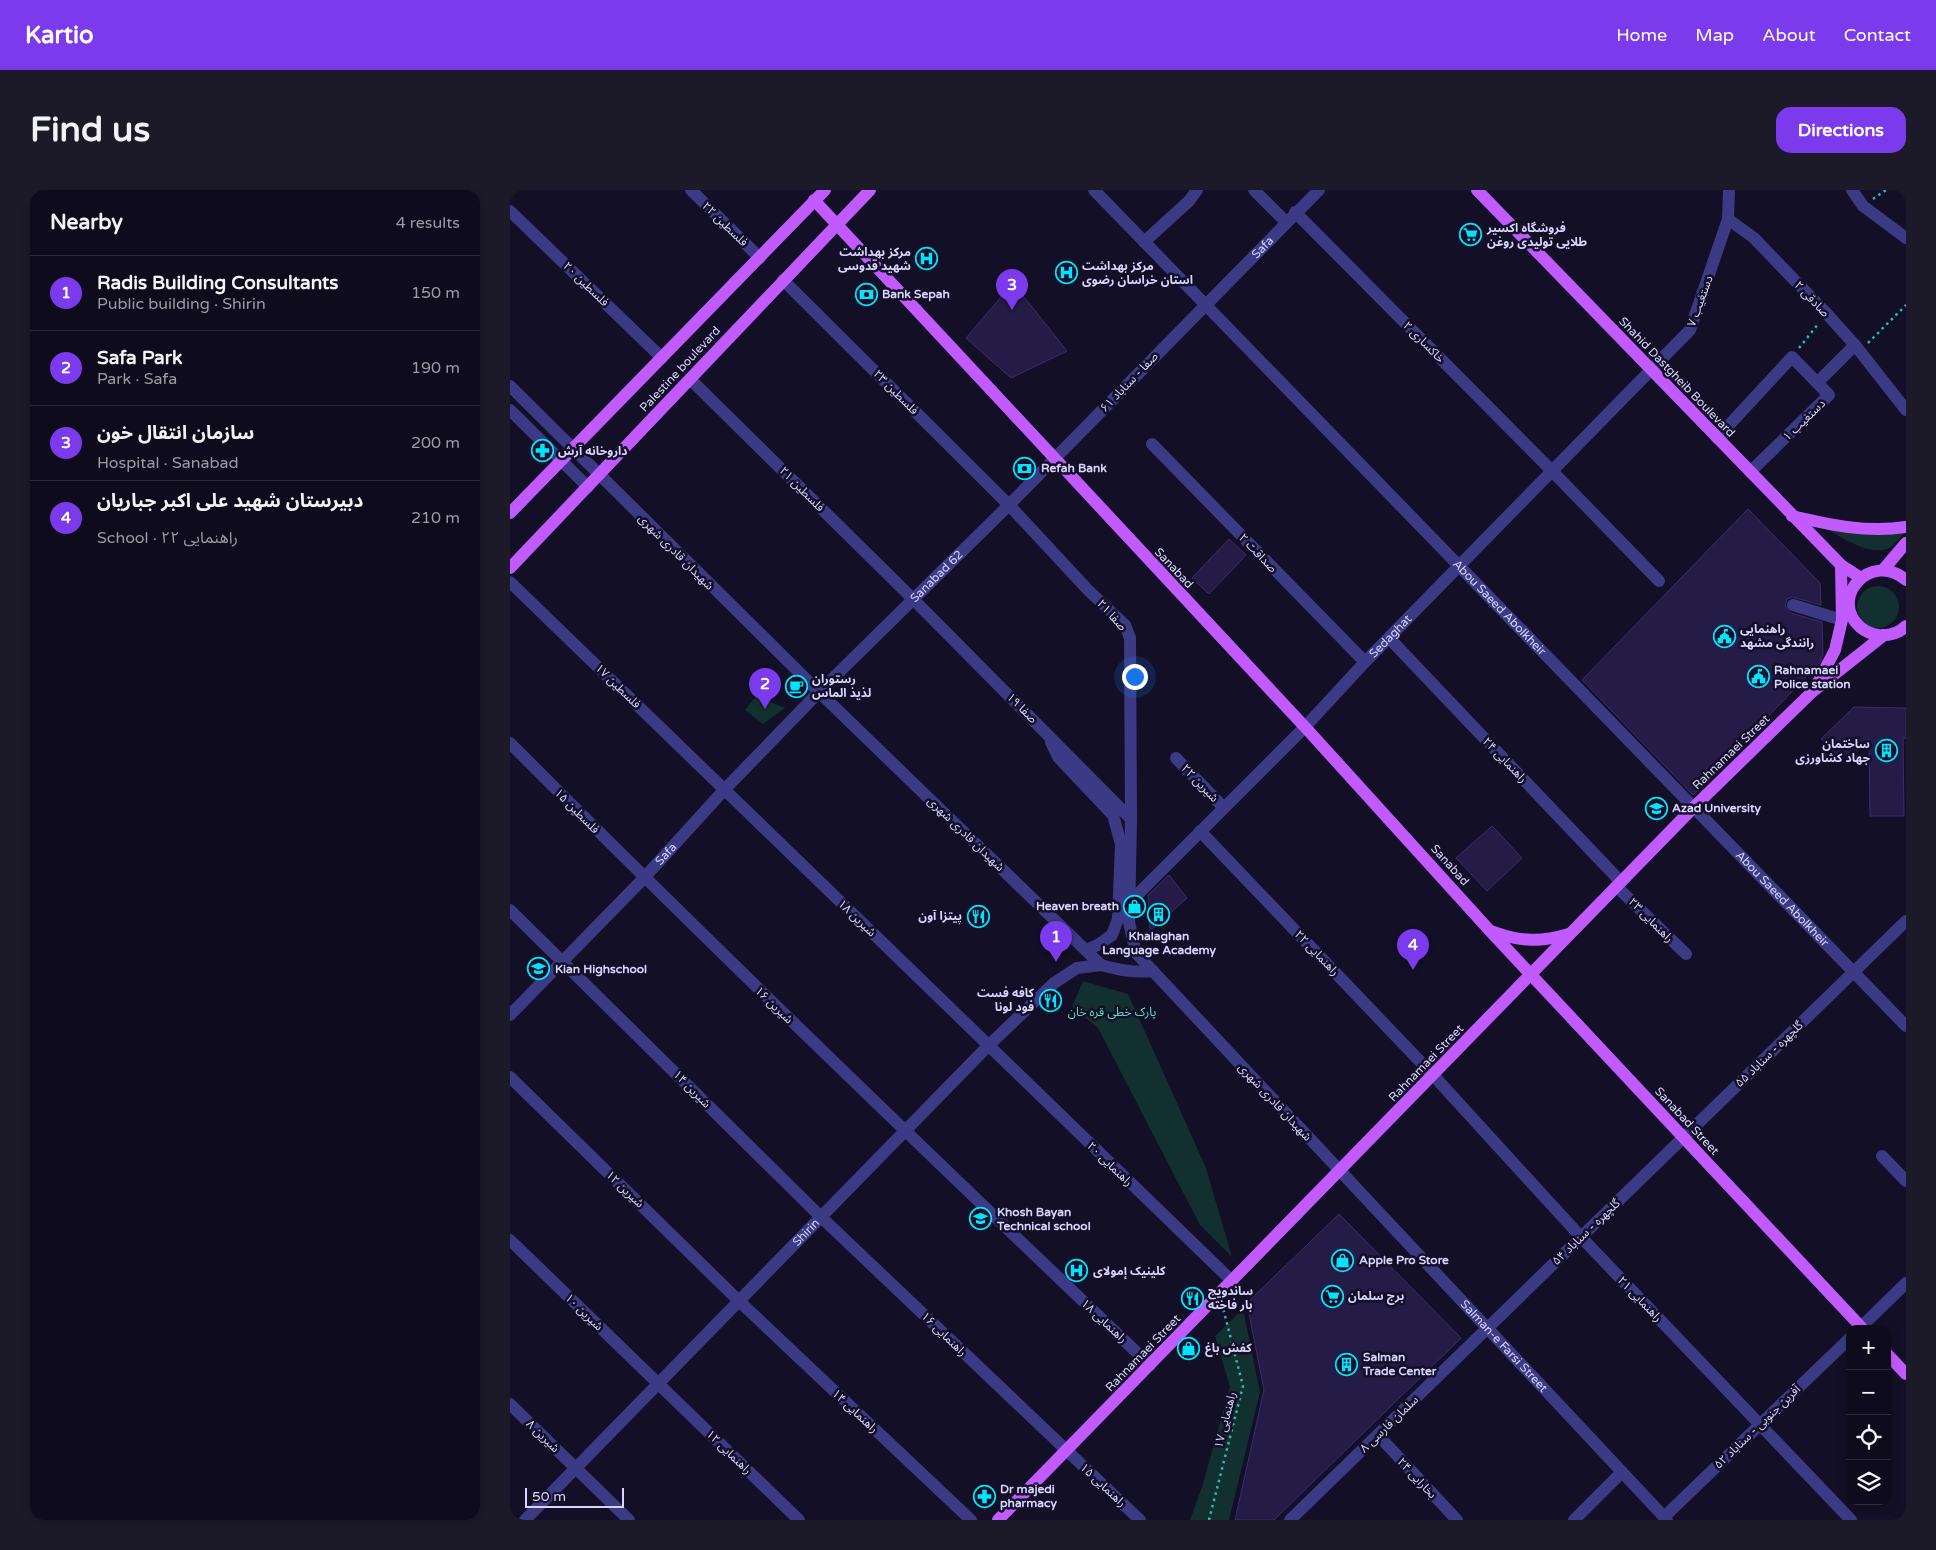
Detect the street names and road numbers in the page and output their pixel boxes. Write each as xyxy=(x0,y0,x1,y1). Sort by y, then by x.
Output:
street label: فلسطین ۲۲ xyxy=(699,199,751,249)
street label: Safa xyxy=(1249,234,1276,261)
street label: فلسطین ۲۰ xyxy=(560,259,612,309)
street label: دستغیب ۷ xyxy=(1684,273,1716,329)
street label: صادقی ۲ xyxy=(1792,278,1833,320)
street label: Shahid Dastgheib Boulevard xyxy=(1616,314,1738,440)
street label: خاکساری ۲ xyxy=(1400,318,1448,366)
street label: Palestine boulevard xyxy=(637,323,723,415)
street label: صفا - سناباد ۶۱ xyxy=(1097,349,1161,415)
street label: فلسطین ۲۳ xyxy=(871,367,921,417)
street label: دستغیب ۱ xyxy=(1780,396,1828,444)
street label: فلسطین ۲۱ xyxy=(777,464,827,514)
street label: شهیدان قادری شهری xyxy=(635,511,717,593)
street label: صداقت ۲ xyxy=(1236,531,1280,575)
street label: Sanabad xyxy=(1152,545,1196,591)
street label: Sanabad 62 xyxy=(907,547,966,605)
street label: Abou Saeed Abolkheir xyxy=(1450,557,1549,658)
street label: صفا ۲۱ xyxy=(1094,597,1130,634)
street label: Sedaghat xyxy=(1366,612,1415,661)
street label: فلسطین ۱۷ xyxy=(592,661,644,711)
street label: صفا ۱۹ xyxy=(1004,690,1040,726)
street label: Rahnamaei Street xyxy=(1690,711,1773,792)
street label: راهنمایی ۲۴ xyxy=(1480,734,1530,786)
street label: شیرین ۲۲ xyxy=(1178,761,1222,805)
street label: فلسطین ۱۵ xyxy=(552,786,602,836)
street label: شهیدان قادری شهری xyxy=(925,794,1007,874)
street label: Safa xyxy=(652,840,679,868)
street label: Sanabad xyxy=(1428,842,1472,888)
street label: Abou Saeed Abolkheir xyxy=(1733,848,1832,950)
street label: راهنمایی ۲۳ xyxy=(1626,895,1676,945)
street label: شیرین ۱۸ xyxy=(835,896,879,940)
street label: راهنمایی ۲۲ xyxy=(1292,927,1342,979)
street label: شیرین ۱۶ xyxy=(752,983,796,1027)
street label: گلچهره - سناباد ۵۵ xyxy=(1732,1017,1807,1091)
street label: Rahnamaei Street xyxy=(1386,1021,1467,1104)
street label: شهیدان قادری شهری xyxy=(1235,1060,1315,1144)
street label: شیرین ۱۴ xyxy=(670,1067,714,1111)
street label: Sanabad Street xyxy=(1652,1084,1722,1158)
street label: راهنمایی ۲۰ xyxy=(1084,1139,1136,1189)
street label: شیرین ۱۲ xyxy=(603,1167,647,1211)
street label: گلچهره - سناباد ۵۴ xyxy=(1549,1195,1624,1269)
street label: Shirin xyxy=(790,1216,822,1249)
street label: راهنمایی ۲۱ xyxy=(1615,1273,1665,1325)
street label: شیرین ۱۰ xyxy=(562,1290,606,1334)
street label: راهنمایی ۱۸ xyxy=(1078,1296,1130,1346)
street label: Salman-e Farsi Street xyxy=(1458,1297,1551,1395)
street label: راهنمایی ۱۶ xyxy=(918,1309,970,1359)
street label: Rahnamaei Street xyxy=(1103,1311,1184,1394)
street label: آفرین جنوبی - سناباد ۵۲ xyxy=(1711,1382,1803,1472)
street label: راهنمایی ۱۴ xyxy=(829,1386,881,1436)
street label: راهنمایی ۱۷ xyxy=(1211,1390,1239,1450)
street label: سلمان فارسی ۸ xyxy=(1357,1393,1421,1455)
street label: شیرین ۸ xyxy=(523,1417,562,1455)
street label: راهنمایی ۱۲ xyxy=(703,1427,755,1477)
street label: بخارایی ۲۴ xyxy=(1395,1455,1439,1501)
street label: راهنمایی ۱۵ xyxy=(1077,1460,1129,1510)

